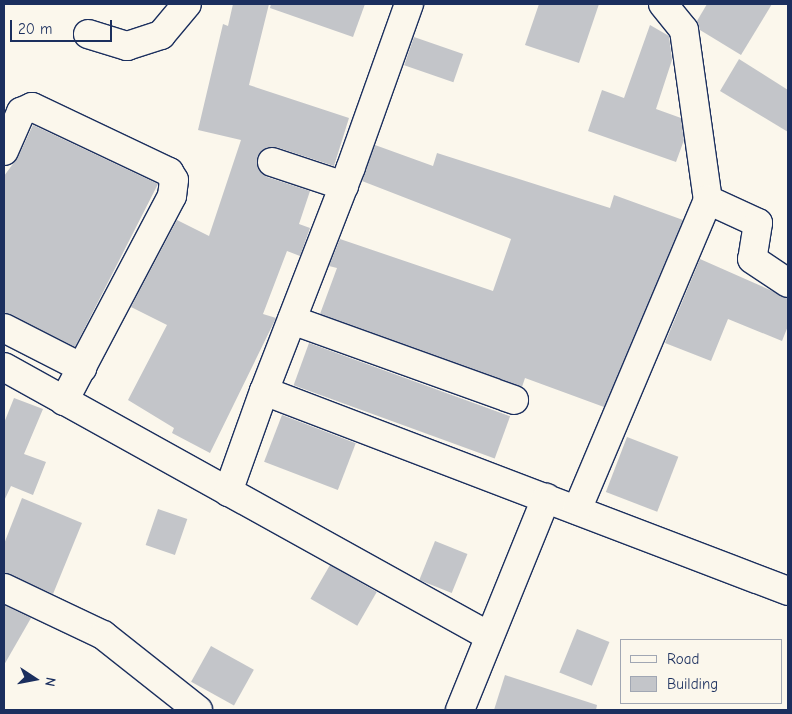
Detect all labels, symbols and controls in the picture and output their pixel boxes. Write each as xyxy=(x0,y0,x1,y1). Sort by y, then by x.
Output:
scale bar xyxy=(12,10,115,42)
text: 20 m xyxy=(18,20,52,38)
legend xyxy=(620,639,782,704)
text: Road xyxy=(667,650,699,668)
north arrow xyxy=(10,654,60,704)
text: Building xyxy=(667,675,718,693)
text: N xyxy=(41,676,59,688)

